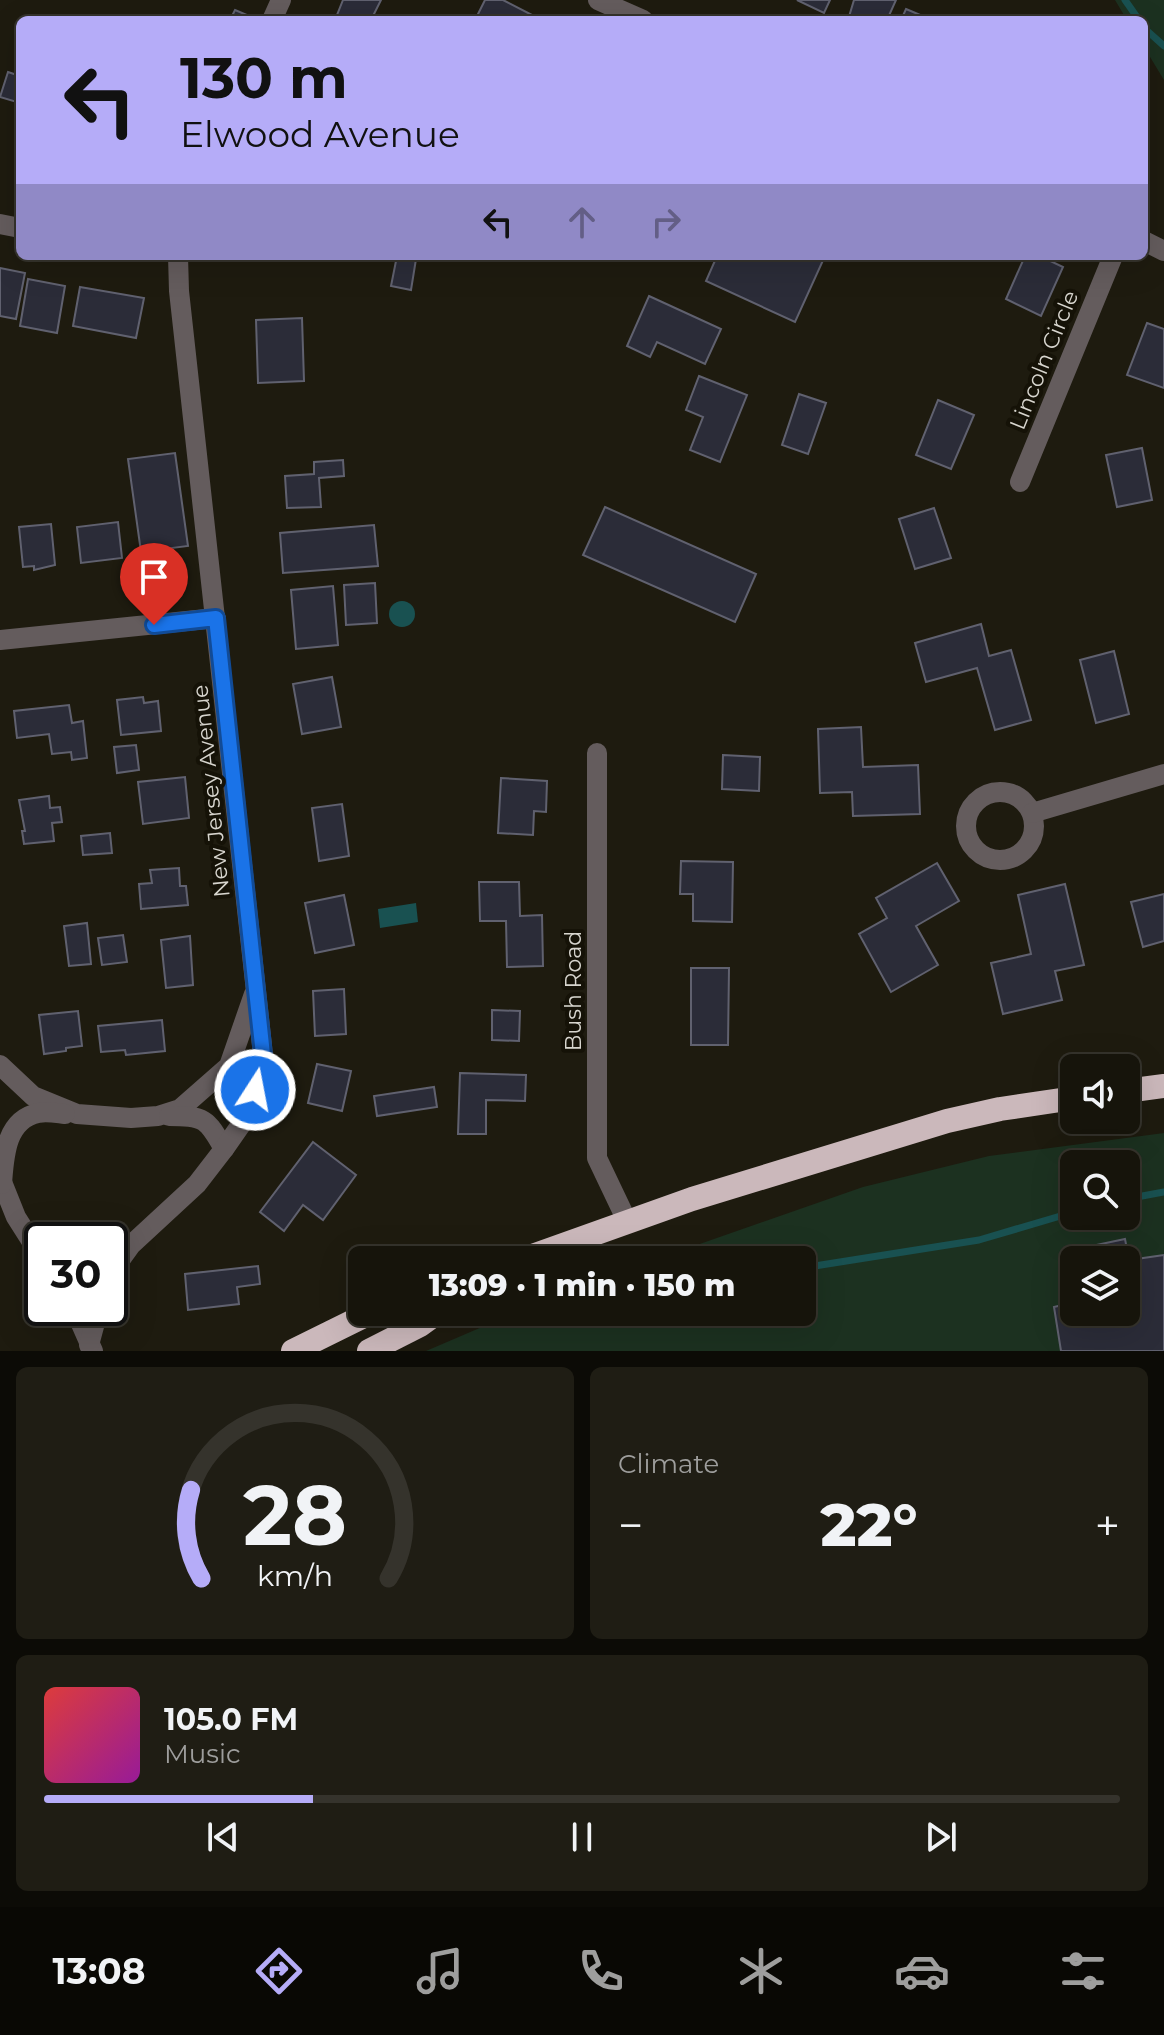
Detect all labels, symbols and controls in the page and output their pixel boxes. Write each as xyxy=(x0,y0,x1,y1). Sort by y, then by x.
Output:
text: 130 m xyxy=(180,44,348,112)
icon: left xyxy=(48,48,152,152)
text: Elwood Avenue xyxy=(180,112,460,156)
icon: left xyxy=(476,200,520,244)
icon: ahead xyxy=(560,200,604,244)
icon: right xyxy=(644,200,688,244)
street label: Lincoln Circle xyxy=(1004,286,1084,434)
pin xyxy=(120,543,188,625)
icon: arrive xyxy=(132,555,176,599)
street label: New Jersey Avenue xyxy=(186,683,236,899)
street label: Bush Road xyxy=(560,931,587,1051)
position arrow xyxy=(213,1048,297,1132)
map controls xyxy=(1060,1054,1140,1326)
button: sound xyxy=(1060,1054,1140,1134)
button: search xyxy=(1060,1150,1140,1230)
speed limit sign: 30 xyxy=(24,1222,128,1326)
button: layers xyxy=(1060,1246,1140,1326)
text: 13:09 · 1 min · 150 m xyxy=(429,1267,735,1304)
text: Climate xyxy=(618,1448,719,1480)
text: 28 xyxy=(243,1464,347,1566)
text: 22° xyxy=(821,1488,917,1561)
text: − xyxy=(618,1498,643,1552)
text: + xyxy=(1095,1498,1120,1552)
text: km/h xyxy=(257,1558,333,1593)
text: 105.0 FM xyxy=(164,1701,298,1738)
text: Music xyxy=(164,1738,241,1770)
icon: previous xyxy=(201,1815,245,1859)
icon: pause xyxy=(560,1815,604,1859)
icon: next xyxy=(919,1815,963,1859)
icon: directions xyxy=(251,1943,307,1999)
icon: music xyxy=(412,1943,468,1999)
icon: phone xyxy=(573,1943,629,1999)
icon: climate xyxy=(733,1943,789,1999)
icon: car xyxy=(894,1943,950,1999)
icon: filters xyxy=(1055,1943,1111,1999)
text: 13:08 xyxy=(52,1949,146,1993)

